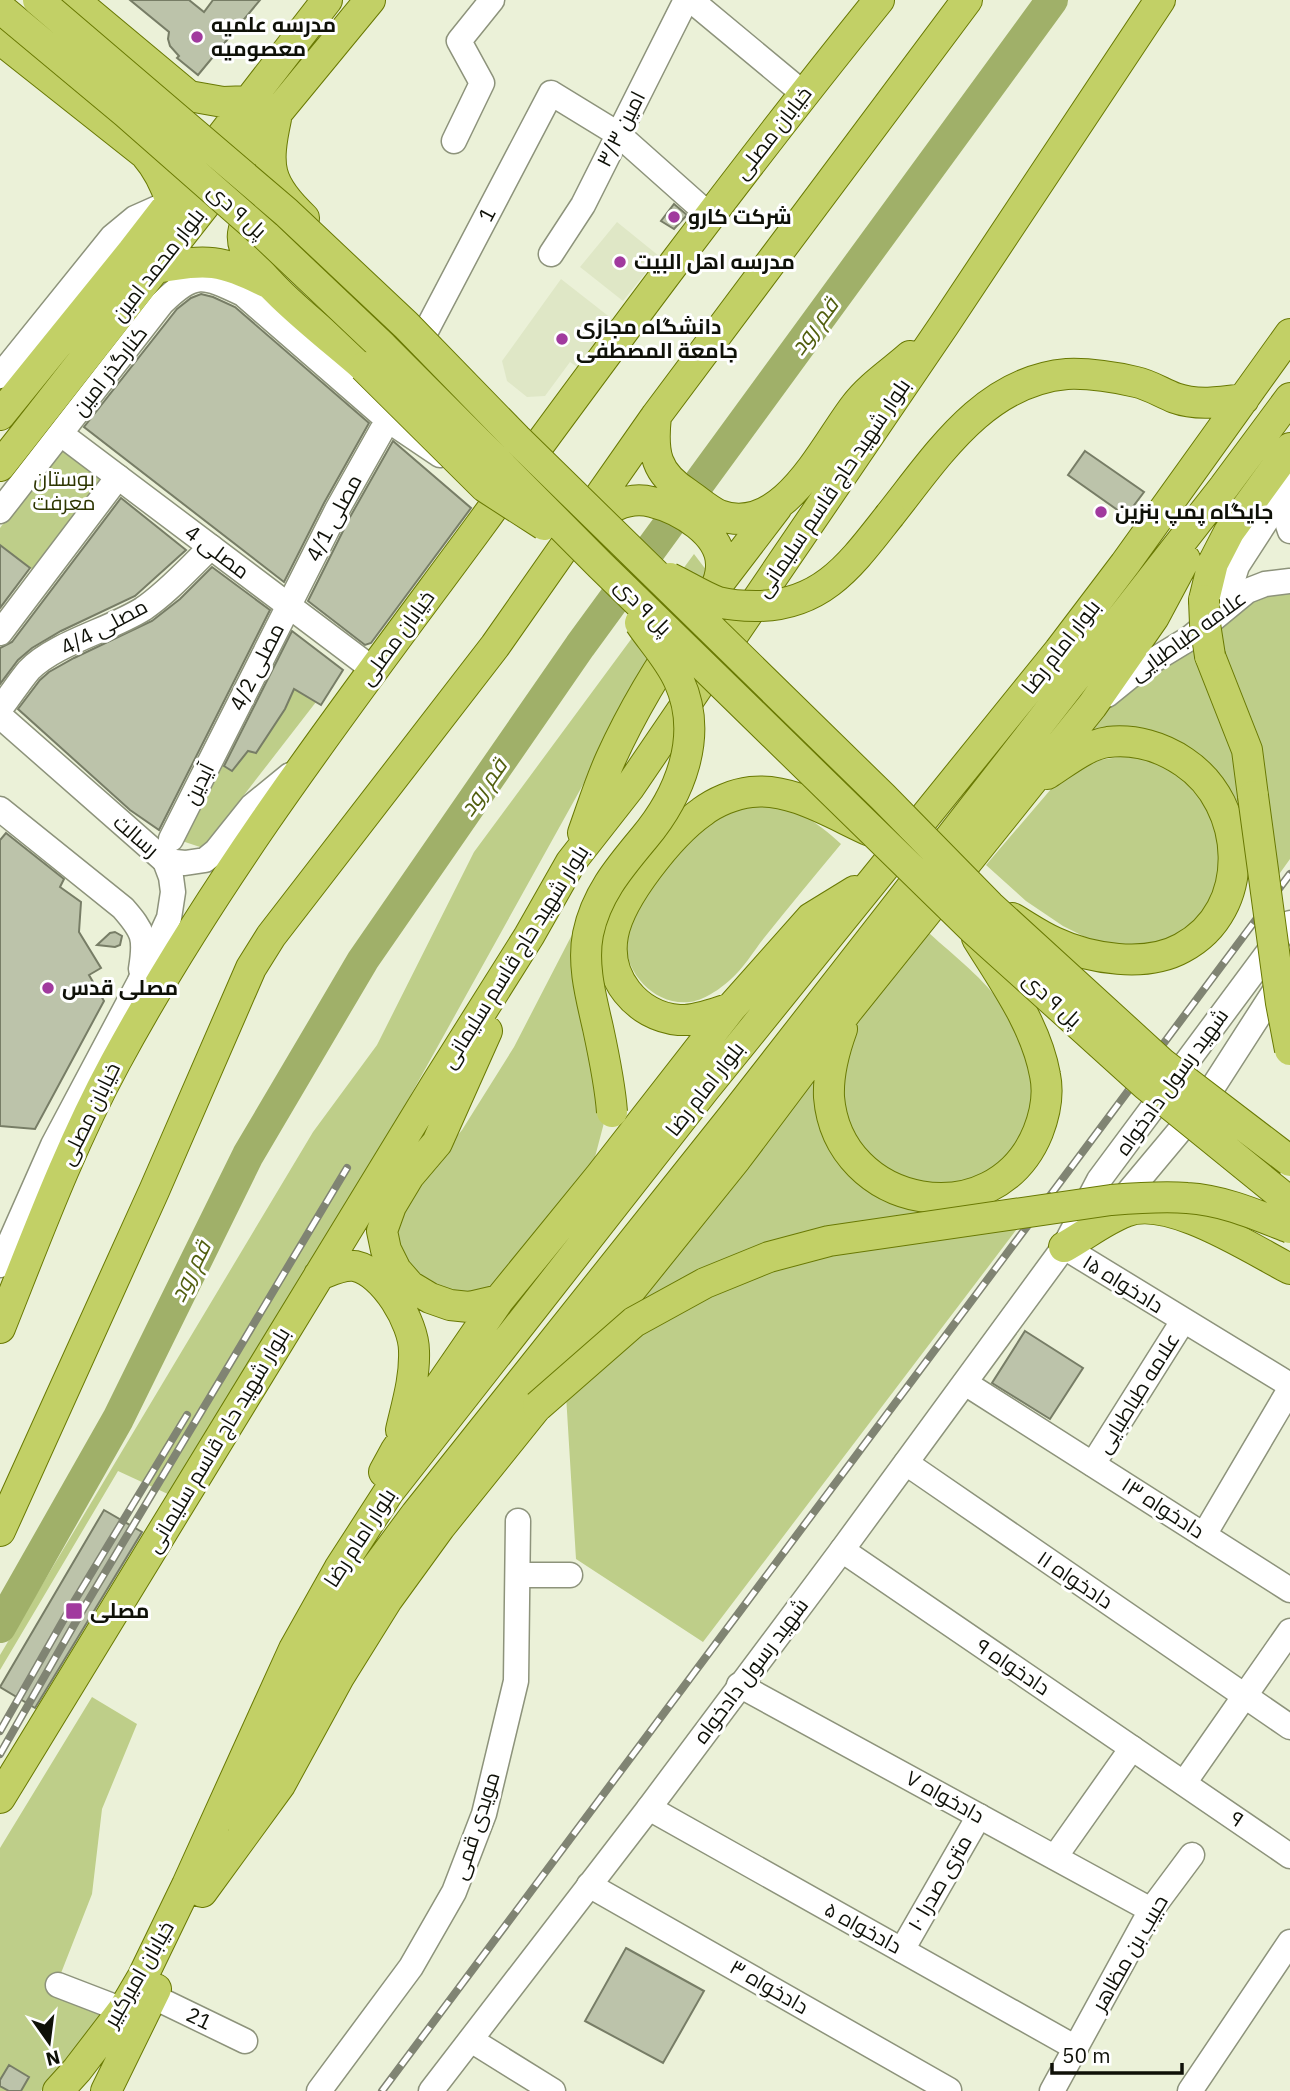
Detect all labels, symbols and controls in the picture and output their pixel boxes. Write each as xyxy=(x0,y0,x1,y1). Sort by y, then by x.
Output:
place label: مدرسه علمیه معصومیه xyxy=(211,10,336,62)
marker: مدرسه علمیه معصومیه xyxy=(189,29,205,45)
street label: خیابان مصلی xyxy=(727,80,817,185)
street label: امین ۳/۳ xyxy=(589,86,651,171)
street label: پل ۹ دی xyxy=(202,176,273,245)
street label: بلوار محمد امین xyxy=(104,202,210,327)
street label: 1 xyxy=(471,202,502,226)
place label: شرکت کارو xyxy=(688,202,792,230)
marker: شرکت کارو xyxy=(666,209,682,225)
place label: مدرسه اهل البیت xyxy=(634,247,795,275)
marker: مدرسه اهل البیت xyxy=(612,254,628,270)
water label: قم رود xyxy=(782,289,847,361)
place label: دانشگاه مجازی جامعة المصطفی xyxy=(576,312,738,364)
street label: کنارگذر امین xyxy=(65,320,153,421)
marker: دانشگاه مجازی جامعة المصطفی xyxy=(554,331,570,347)
street label: بلوار شهید حاج قاسم سلیمانی xyxy=(748,372,917,603)
park label: بوستان معرفت xyxy=(32,464,96,516)
street label: مصلی 4/1 xyxy=(299,469,368,566)
place label: جایگاه پمپ بنزین xyxy=(1115,497,1273,527)
marker: جایگاه پمپ بنزین xyxy=(1093,504,1109,520)
street label: مصلی 4 xyxy=(180,518,256,585)
street label: پل ۹ دی xyxy=(608,572,679,642)
street label: خیابان مصلی xyxy=(352,584,440,691)
street label: علامه طباطبایی xyxy=(1124,584,1251,687)
street label: مصلی 4/4 xyxy=(55,592,152,661)
street label: بلوار امام رضا xyxy=(1014,593,1107,700)
street label: مصلی 4/2 xyxy=(222,618,290,715)
water label: قم رود xyxy=(451,750,516,822)
street label: آیدین xyxy=(176,758,220,809)
street label: رسالت xyxy=(108,808,165,863)
street label: بلوار شهید حاج قاسم سلیمانی xyxy=(434,839,595,1074)
street label: پل ۹ دی xyxy=(1017,965,1088,1034)
place label: مصلی قدس xyxy=(62,973,178,1001)
marker: مصلی قدس xyxy=(40,980,56,996)
street label: شهید رسول دادخواه xyxy=(1108,1002,1234,1161)
street label: بلوار امام رضا xyxy=(658,1035,751,1142)
street label: خیابان مصلی xyxy=(52,1057,126,1170)
water label: قم رود xyxy=(162,1233,219,1307)
street label: دادخواه ۱۵ xyxy=(1078,1247,1169,1319)
street label: بلوار شهید حاج قاسم سلیمانی xyxy=(139,1321,297,1558)
street label: علامه طباطبایی xyxy=(1089,1327,1185,1458)
street label: دادخواه ۱۳ xyxy=(1117,1470,1210,1544)
street label: بلوار امام رضا xyxy=(317,1483,402,1593)
street label: دادخواه ۱۱ xyxy=(1032,1544,1119,1615)
street label: شهید رسول دادخواه xyxy=(686,1592,814,1749)
place label: مصلی xyxy=(90,1596,149,1624)
marker: مصلی xyxy=(64,1601,84,1621)
street label: دادخواه ۹ xyxy=(971,1631,1056,1701)
street label: دادخواه ۷ xyxy=(901,1763,990,1829)
street label: مویدی قمی xyxy=(444,1768,506,1883)
street label: ۹ xyxy=(1225,1804,1250,1833)
street label: ۱۰ متری صدرا xyxy=(900,1830,978,1935)
street label: حبیب بن مظاهر xyxy=(1084,1889,1174,2017)
street label: دادخواه ۵ xyxy=(820,1894,907,1960)
street label: خیابان امیرکبیر xyxy=(96,1915,180,2033)
street label: دادخواه ۳ xyxy=(725,1952,814,2020)
street label: 21 xyxy=(182,2000,217,2036)
north arrow xyxy=(14,2007,84,2077)
scale bar xyxy=(1052,2032,1182,2076)
text: 50 m xyxy=(1062,2041,1111,2069)
text: N xyxy=(44,2045,63,2072)

